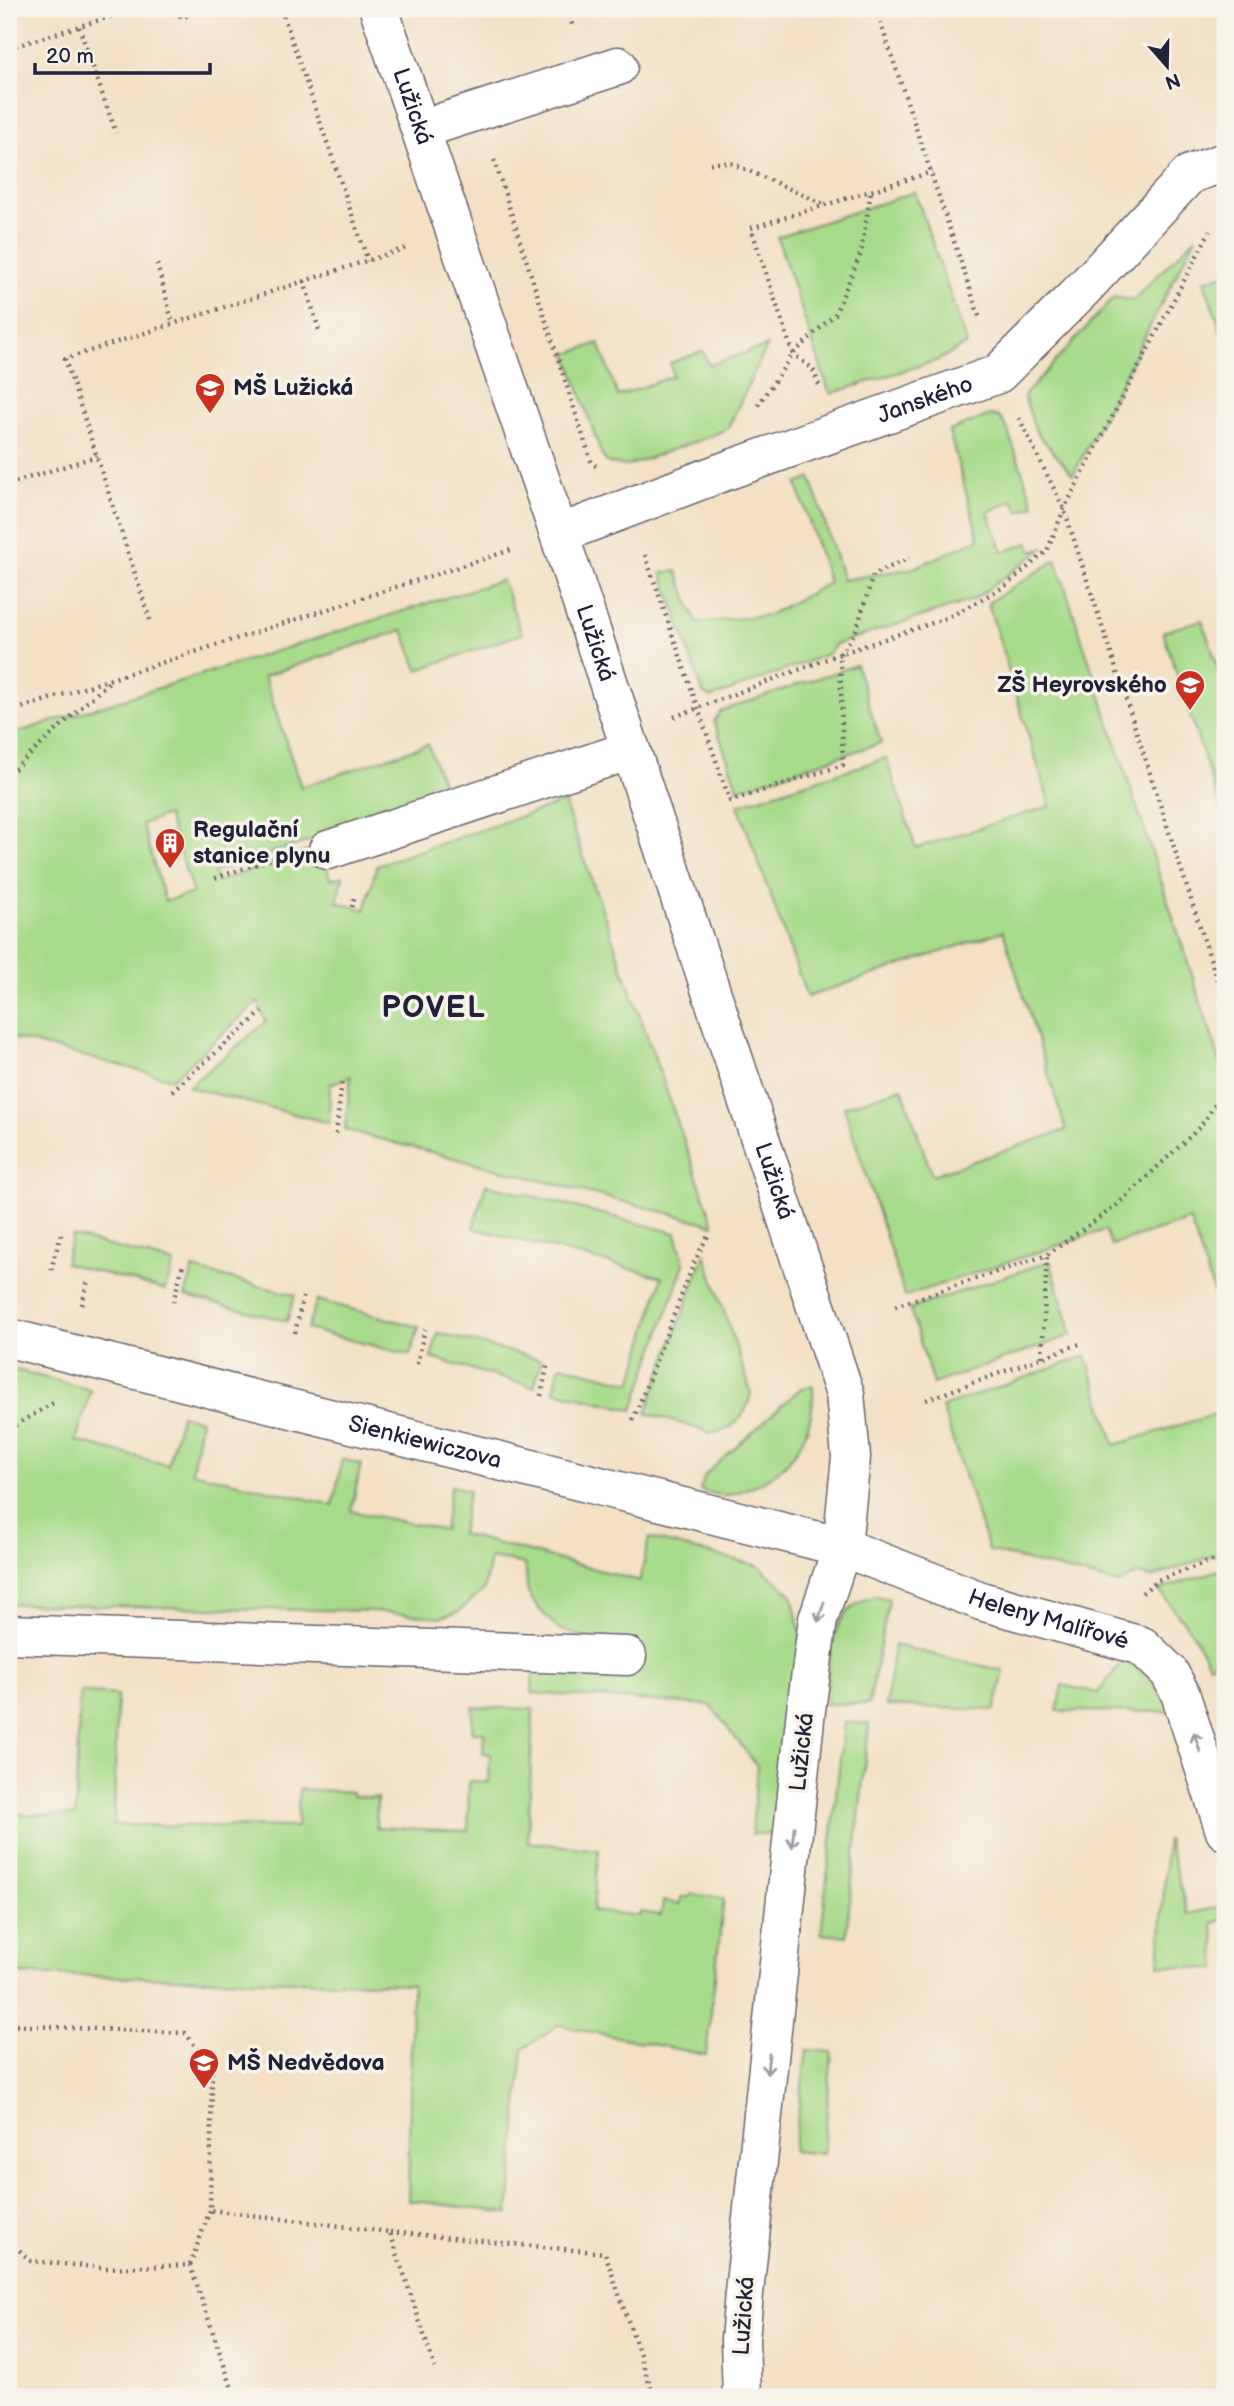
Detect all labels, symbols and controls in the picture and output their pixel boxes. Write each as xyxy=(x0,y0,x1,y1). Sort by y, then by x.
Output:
scale bar xyxy=(35,32,210,76)
north arrow xyxy=(1132,32,1202,102)
text: 20 m xyxy=(46,44,94,69)
street label: Lužická xyxy=(386,64,438,148)
text: N xyxy=(1162,67,1183,94)
street label: Janského xyxy=(874,370,977,430)
school or university icon: MŠ Lužická xyxy=(193,371,227,415)
place label: MŠ Lužická xyxy=(233,373,354,402)
street label: Lužická xyxy=(570,601,621,685)
school or university icon: ZŠ Heyrovského xyxy=(1173,668,1207,712)
place label: ZŠ Heyrovského xyxy=(997,670,1167,699)
place label: Regulační stanice plynu xyxy=(193,816,331,870)
building icon: Regulační stanice plynu xyxy=(153,826,187,870)
district label: POVEL xyxy=(381,990,487,1026)
street label: Lužická xyxy=(748,1139,800,1223)
street label: Sienkiewiczova xyxy=(346,1410,505,1475)
street label: Heleny Malířové xyxy=(964,1583,1132,1656)
one-way arrow xyxy=(813,1601,826,1623)
street label: Lužická xyxy=(784,1711,820,1793)
one-way arrow xyxy=(1190,1732,1202,1754)
one-way arrow xyxy=(786,1826,799,1848)
school or university icon: MŠ Nedvědova xyxy=(187,2046,221,2090)
place label: MŠ Nedvědova xyxy=(227,2048,385,2077)
one-way arrow xyxy=(762,2052,775,2074)
street label: Lužická xyxy=(727,2276,761,2356)

